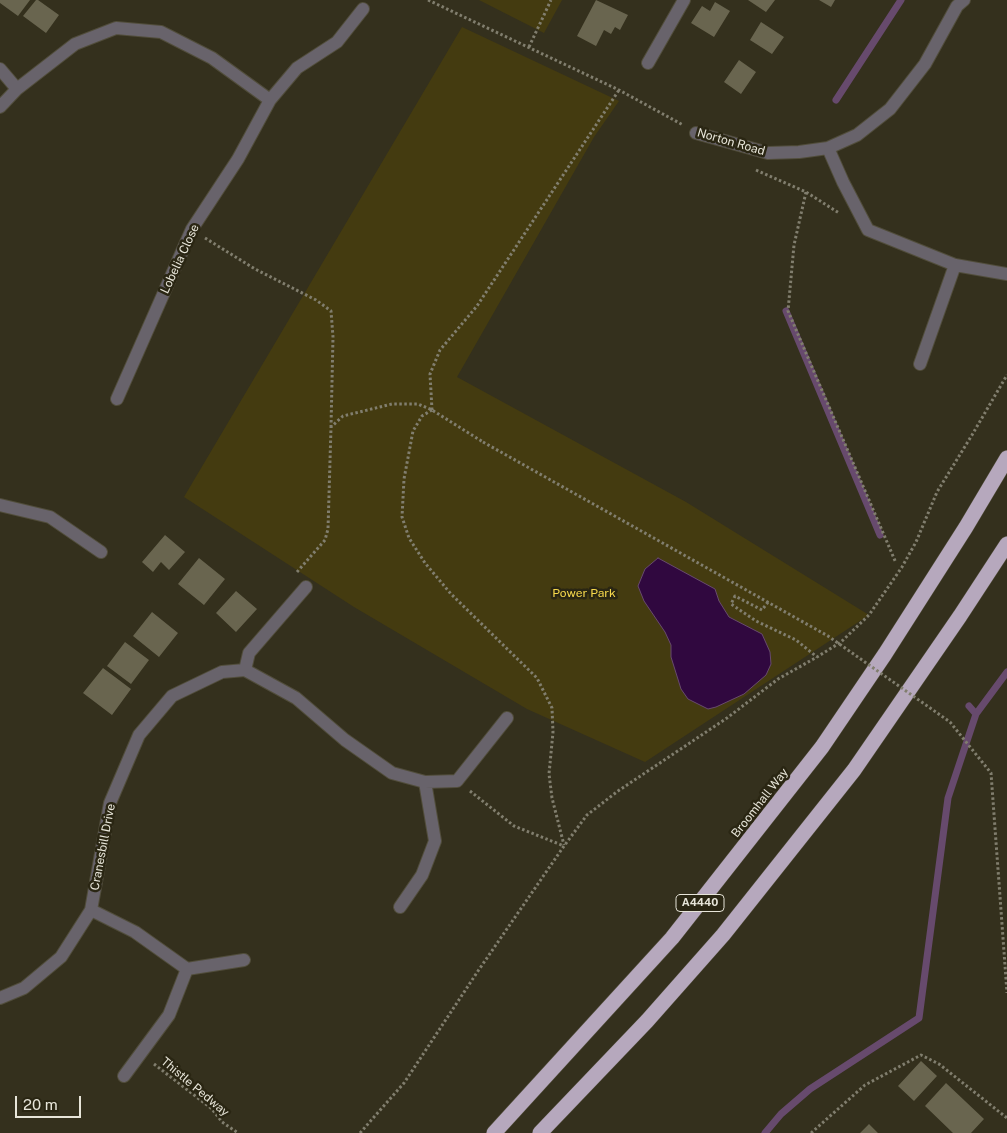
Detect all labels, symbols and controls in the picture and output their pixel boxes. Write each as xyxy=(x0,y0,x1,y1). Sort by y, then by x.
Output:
street label: Norton Road xyxy=(695,125,767,159)
street label: Lobelia Close xyxy=(158,222,202,296)
park label: Power Park xyxy=(552,586,616,600)
street label: Broomhall Way xyxy=(728,766,792,840)
street label: Cranesbill Drive xyxy=(88,802,118,892)
road number: A4440 xyxy=(676,894,724,911)
street label: Thistle Pedway xyxy=(158,1054,232,1120)
scale bar xyxy=(18,1086,84,1118)
text: 20 m xyxy=(23,1096,58,1113)

